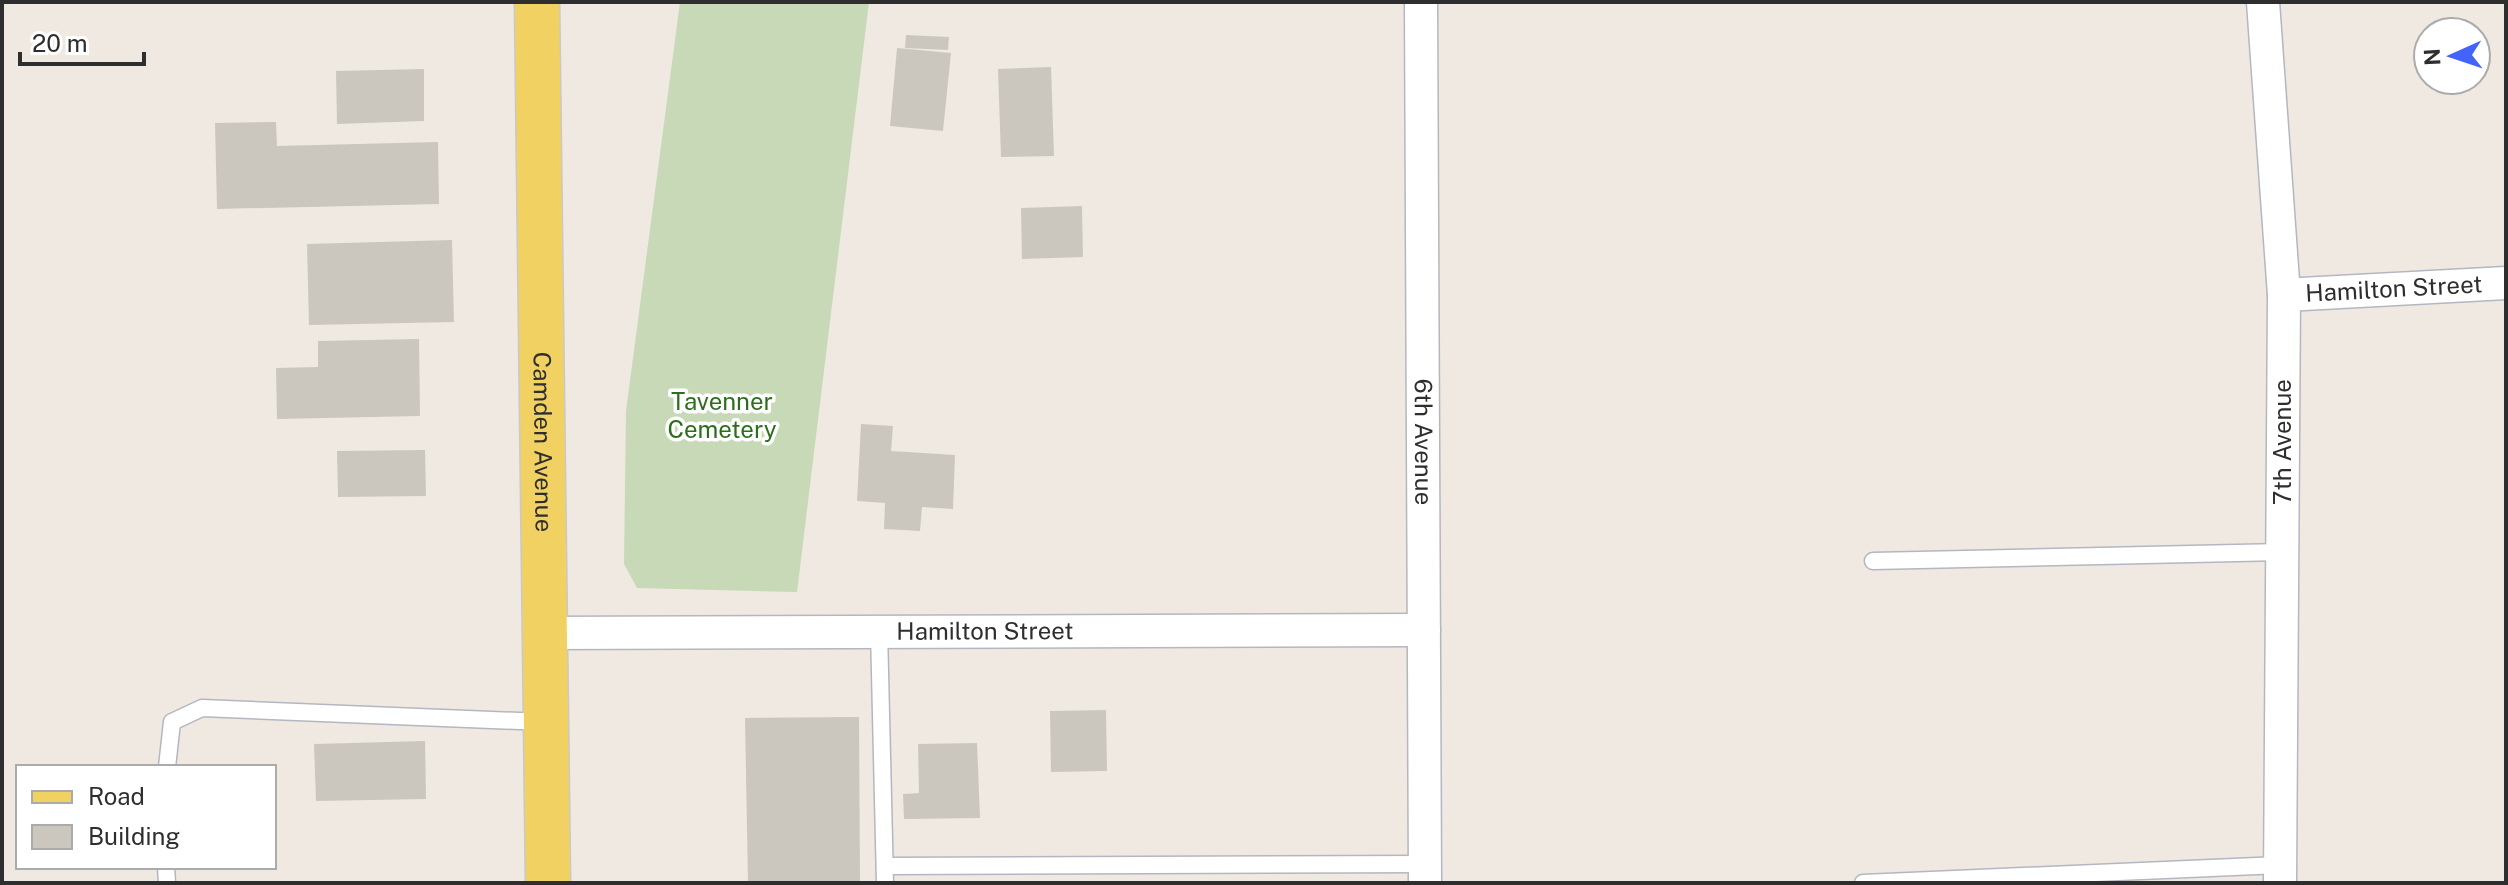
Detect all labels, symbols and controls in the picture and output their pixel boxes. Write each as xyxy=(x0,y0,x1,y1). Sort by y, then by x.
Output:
scale bar xyxy=(20,16,144,66)
north arrow xyxy=(2412,16,2492,96)
text: 20 m xyxy=(32,29,88,57)
text: N xyxy=(2419,48,2445,66)
street label: Hamilton Street xyxy=(2305,269,2483,307)
street label: Camden Avenue xyxy=(528,352,559,532)
street label: 6th Avenue xyxy=(1410,379,1438,505)
street label: 7th Avenue xyxy=(2268,379,2296,505)
park label: Tavenner Cemetery xyxy=(667,387,777,443)
street label: Hamilton Street xyxy=(896,616,1074,645)
legend xyxy=(16,765,276,869)
text: Road xyxy=(88,782,145,810)
text: Building xyxy=(88,822,180,850)

